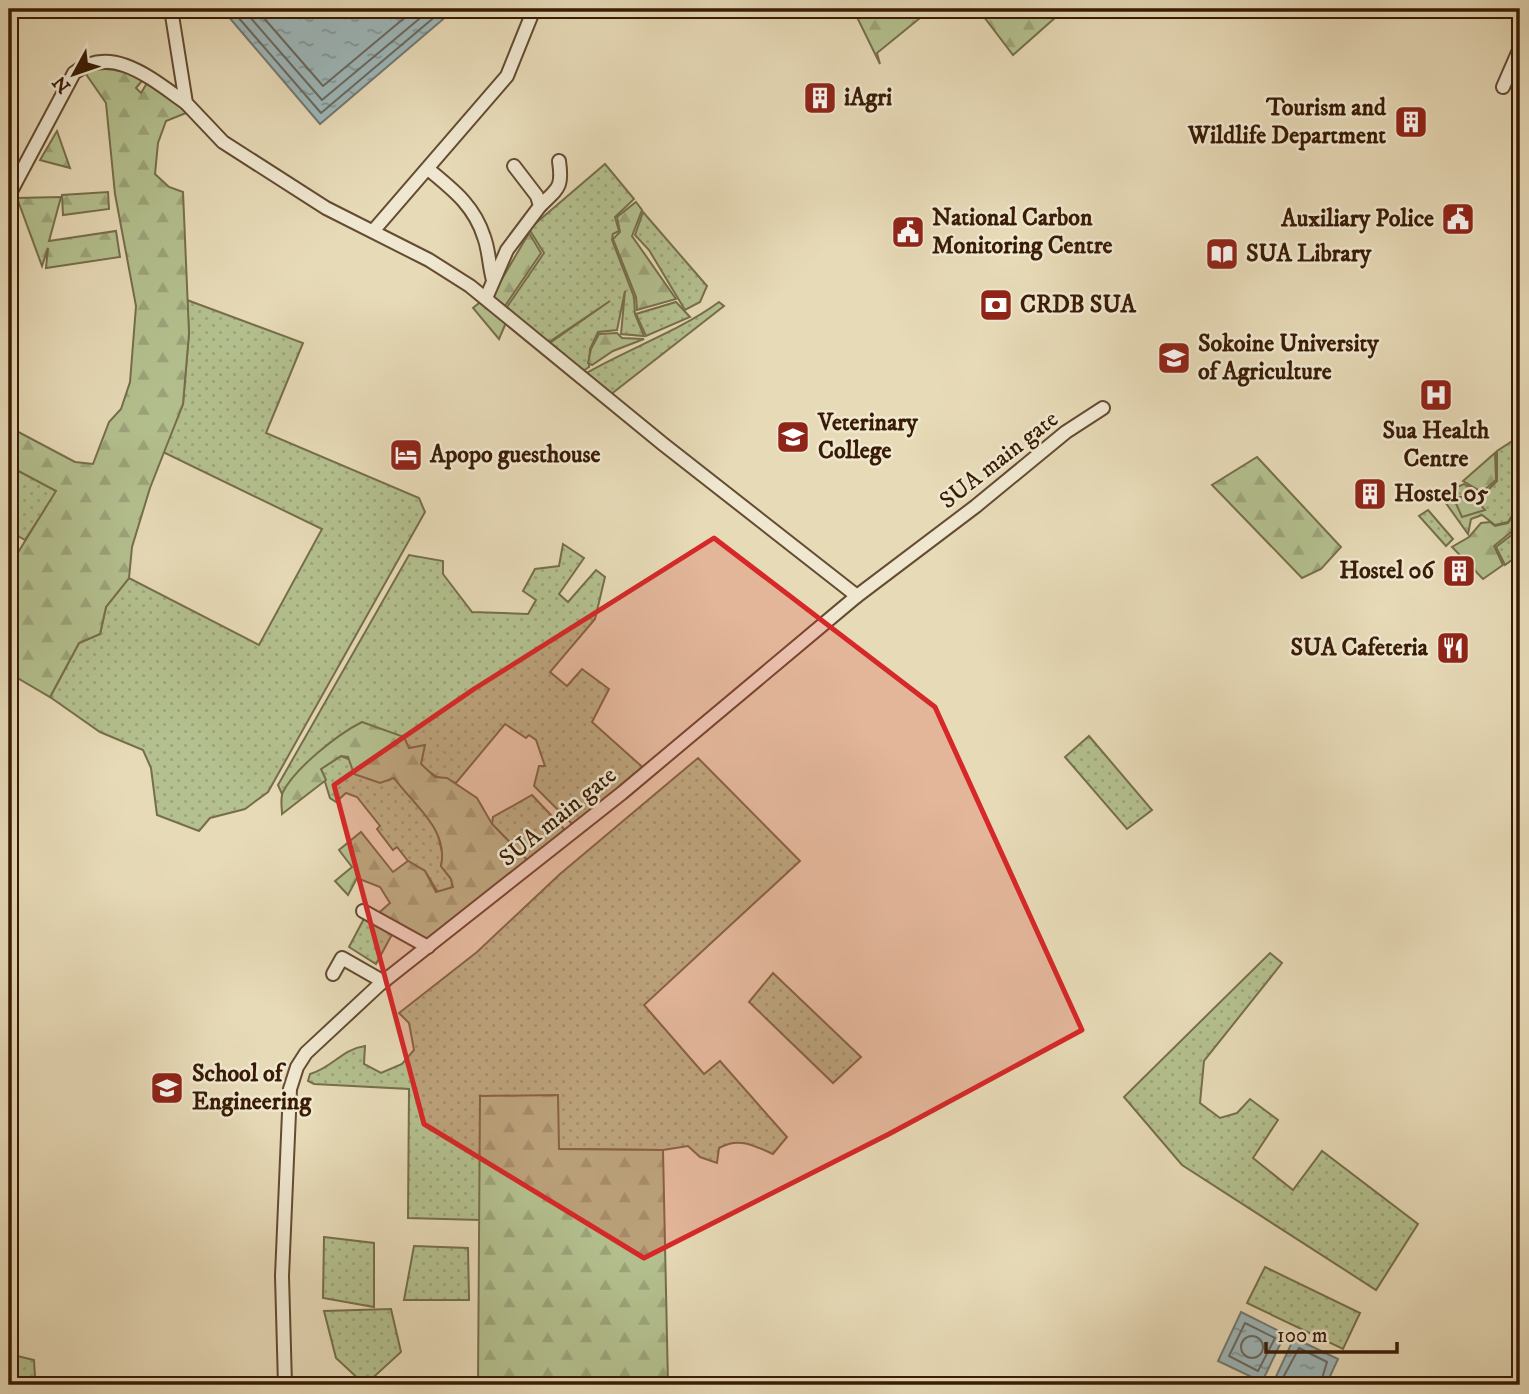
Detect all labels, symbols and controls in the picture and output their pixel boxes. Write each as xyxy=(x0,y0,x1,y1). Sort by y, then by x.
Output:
north arrow xyxy=(38,38,108,108)
text: N xyxy=(48,70,76,97)
building icon: iAgri xyxy=(801,79,839,117)
place label: iAgri xyxy=(844,83,892,113)
place label: Tourism and Wildlife Department xyxy=(1187,93,1387,151)
building icon: Tourism and Wildlife Department xyxy=(1392,103,1430,141)
public building icon: Auxiliary Police xyxy=(1439,200,1477,238)
place label: National Carbon Monitoring Centre xyxy=(932,203,1113,261)
place label: Auxiliary Police xyxy=(1280,204,1434,234)
public building icon: National Carbon Monitoring Centre xyxy=(889,213,927,251)
library icon: SUA Library xyxy=(1203,235,1241,273)
place label: SUA Library xyxy=(1246,239,1372,269)
bank icon: CRDB SUA xyxy=(977,286,1015,324)
place label: CRDB SUA xyxy=(1020,290,1136,320)
place label: Sokoine University of Agriculture xyxy=(1198,329,1379,387)
school or university icon: Sokoine University of Agriculture xyxy=(1155,339,1193,377)
hospital icon: Sua Health Centre xyxy=(1417,376,1455,414)
street label: SUA main gate xyxy=(934,404,1064,516)
place label: Veterinary College xyxy=(817,408,918,466)
place label: Sua Health Centre xyxy=(1383,416,1490,474)
school or university icon: Veterinary College xyxy=(774,418,812,456)
hotel icon: Apopo guesthouse xyxy=(387,436,425,474)
place label: Apopo guesthouse xyxy=(429,440,601,470)
building icon: Hostel 05 xyxy=(1351,475,1389,513)
place label: Hostel 05 xyxy=(1394,479,1488,509)
building icon: Hostel 06 xyxy=(1440,552,1478,590)
place label: Hostel 06 xyxy=(1339,556,1436,586)
restaurant icon: SUA Cafeteria xyxy=(1434,629,1472,667)
place label: SUA Cafeteria xyxy=(1290,633,1429,663)
street label: SUA main gate xyxy=(493,760,623,874)
place label: School of Engineering xyxy=(192,1059,312,1117)
school or university icon: School of Engineering xyxy=(148,1069,186,1107)
scale bar xyxy=(1266,1310,1398,1354)
text: 100 m xyxy=(1277,1323,1328,1349)

